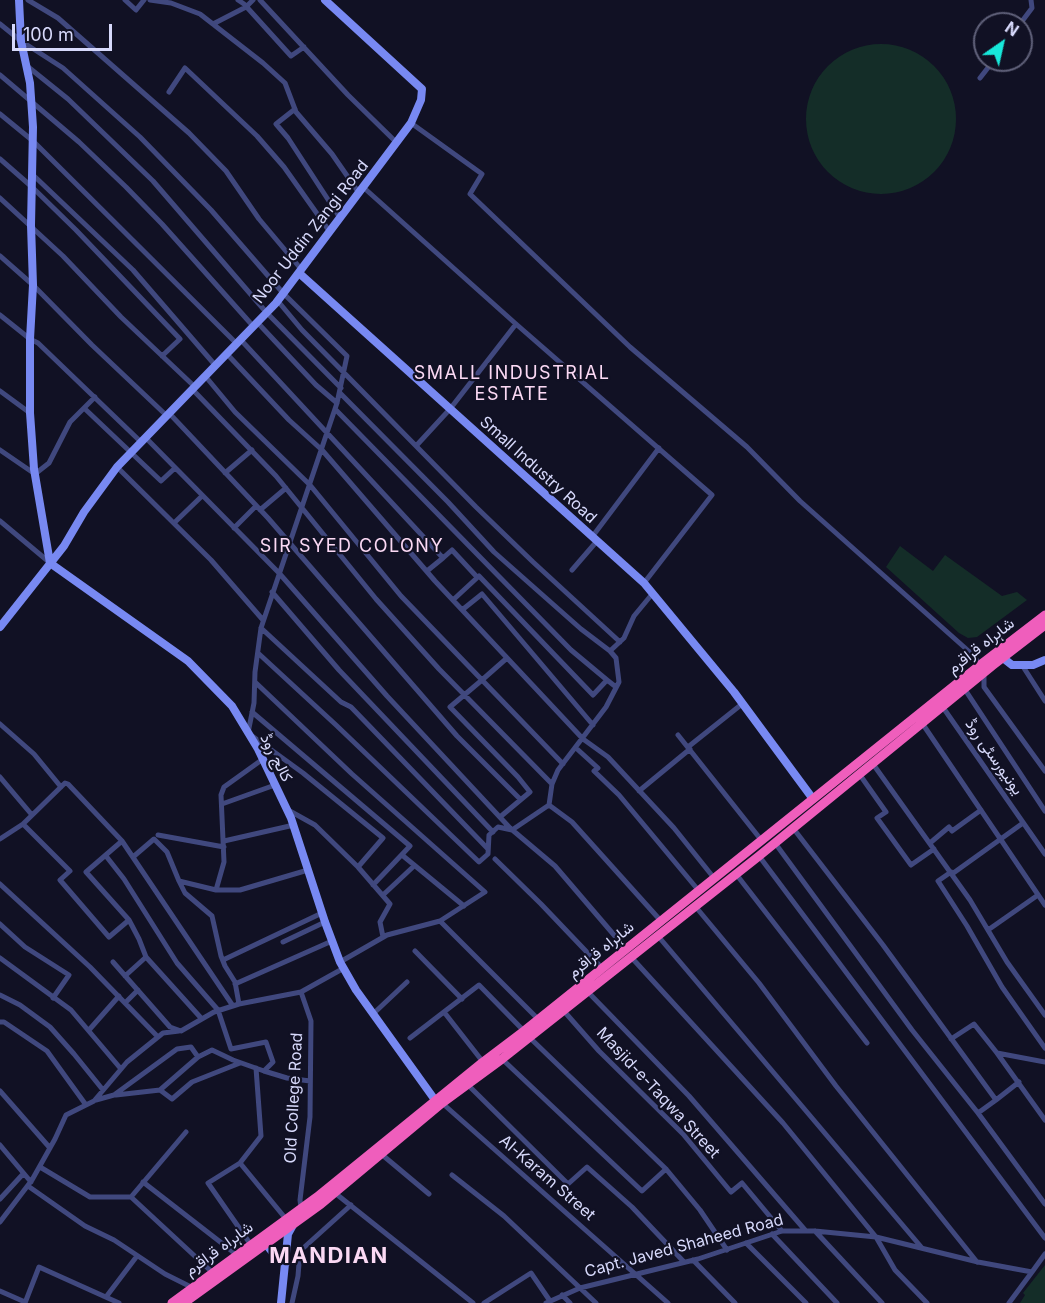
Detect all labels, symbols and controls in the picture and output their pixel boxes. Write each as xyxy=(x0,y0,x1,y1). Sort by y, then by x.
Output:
scale bar xyxy=(15,12,116,50)
north arrow xyxy=(973,12,1033,72)
text: N xyxy=(1001,17,1023,40)
text: 100 m xyxy=(23,24,74,45)
street label: Noor Uddin Zangi Road xyxy=(249,157,373,307)
district label: SMALL INDUSTRIAL ESTATE xyxy=(414,363,610,406)
street label: Small Industry Road xyxy=(476,412,600,528)
district label: SIR SYED COLONY xyxy=(260,536,444,558)
street label: شاہراہ قراقرم xyxy=(944,614,1018,678)
street label: یونیورسٹی روڈ xyxy=(961,715,1027,799)
street label: کالج روڈ xyxy=(256,731,296,785)
street label: شاہراہ قراقرم xyxy=(564,917,638,983)
street label: Masjid-e-Taqwa Street xyxy=(592,1024,724,1162)
street label: Old College Road xyxy=(281,1032,307,1164)
street label: Al-Karam Street xyxy=(495,1131,599,1225)
street label: Capt. Javed Shaheed Road xyxy=(583,1210,785,1282)
street label: شاہراہ قراقرم xyxy=(181,1218,257,1280)
district label: MANDIAN xyxy=(269,1243,389,1269)

